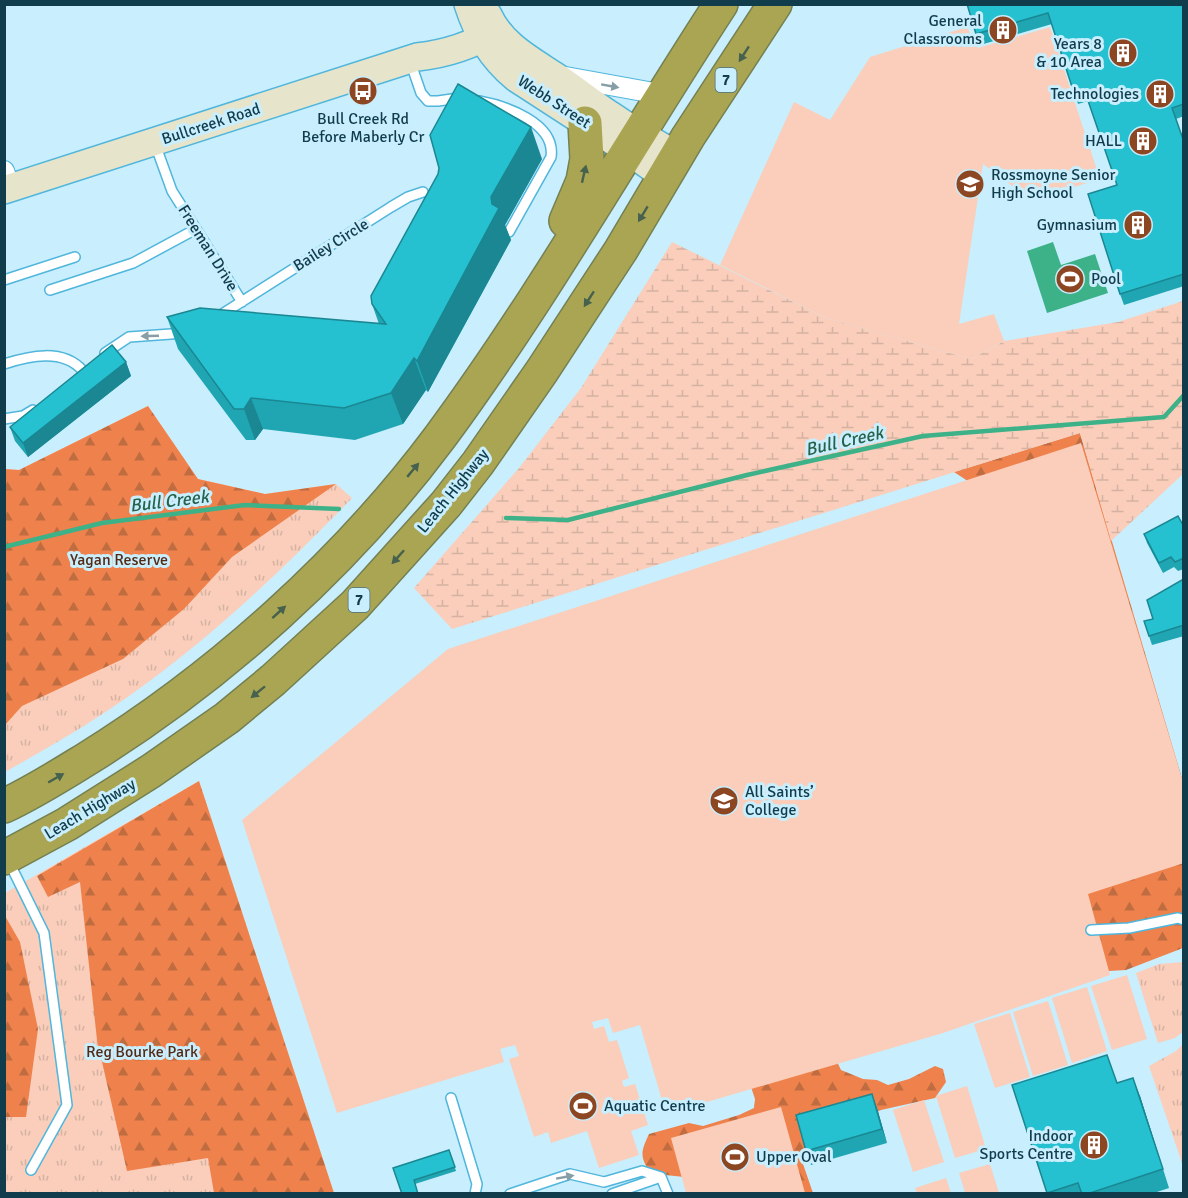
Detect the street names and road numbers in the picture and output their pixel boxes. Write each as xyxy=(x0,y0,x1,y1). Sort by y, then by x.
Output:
road number: 7 xyxy=(716,68,736,92)
street label: Webb Street xyxy=(514,71,595,133)
street label: Bullcreek Road xyxy=(159,99,263,149)
street label: Freeman Drive xyxy=(173,201,243,295)
street label: Bailey Circle xyxy=(290,214,372,276)
street label: Leach Highway xyxy=(413,444,493,537)
road number: 7 xyxy=(348,588,370,612)
street label: Leach Highway xyxy=(41,774,140,844)

